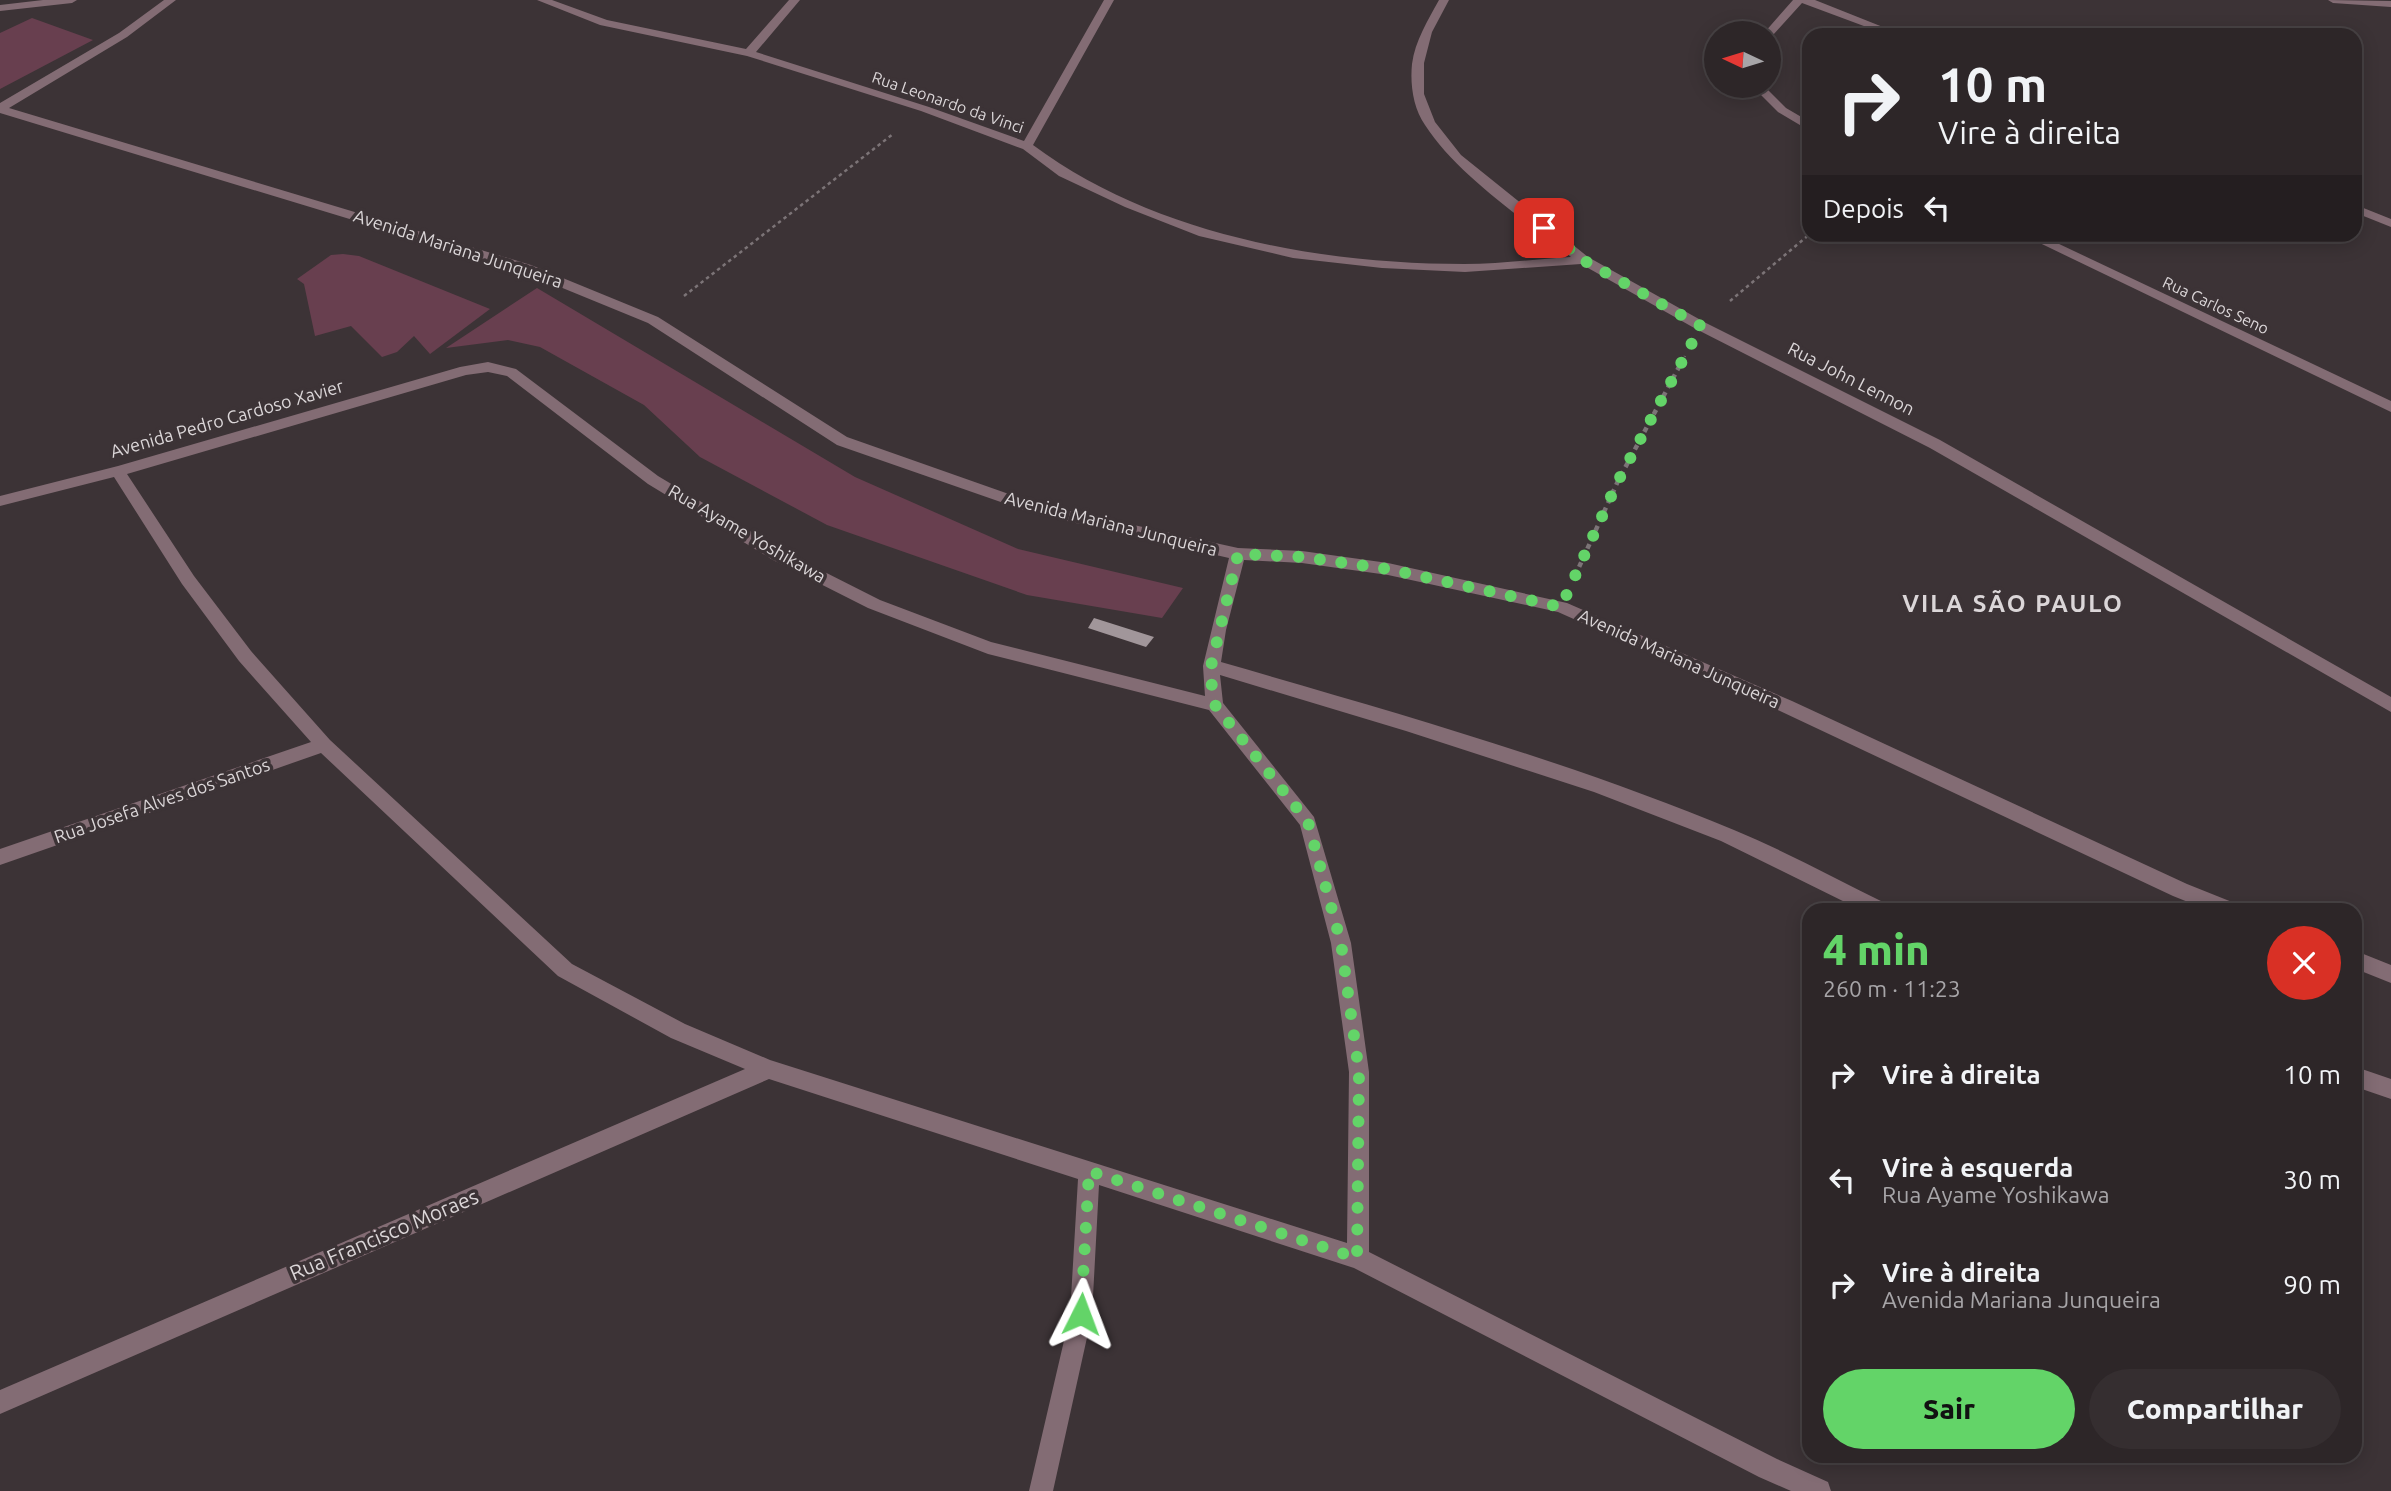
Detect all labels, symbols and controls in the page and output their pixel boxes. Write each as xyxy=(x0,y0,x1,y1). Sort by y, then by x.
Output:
north arrow xyxy=(1704,21,1782,98)
map controls xyxy=(1704,21,1781,98)
icon: right xyxy=(1823,56,1914,147)
text: 10 m xyxy=(1938,56,2047,111)
street label: Rua Leonardo da Vinci xyxy=(870,68,1026,136)
text: Vire à direita xyxy=(1938,114,2121,150)
icon: left xyxy=(1918,189,1956,227)
text: Depois xyxy=(1823,194,1904,223)
pin xyxy=(1514,198,1574,258)
street label: Avenida Mariana Junqueira xyxy=(351,205,565,291)
icon: arrive xyxy=(1525,209,1563,247)
street label: Rua Carlos Seno xyxy=(2160,273,2272,337)
street label: Rua John Lennon xyxy=(1785,338,1918,419)
street label: Avenida Pedro Cardoso Xavier xyxy=(108,375,346,461)
street label: Rua Ayame Yoshikawa xyxy=(665,480,830,586)
street label: Avenida Mariana Junqueira xyxy=(1003,487,1220,559)
district label: VILA SÃO PAULO xyxy=(1902,589,2124,617)
street label: Avenida Mariana Junqueira xyxy=(1576,605,1783,712)
street label: Rua Josefa Alves dos Santos xyxy=(51,754,272,846)
text: 4 min xyxy=(1823,926,1930,973)
button: close xyxy=(2267,926,2341,1000)
text: 260 m · 11:23 xyxy=(1823,976,1961,1001)
icon: right xyxy=(1823,1056,1861,1094)
text: Vire à direita xyxy=(1882,1060,2041,1089)
text: 10 m xyxy=(2283,1060,2341,1089)
text: Vire à esquerda xyxy=(1882,1153,2073,1182)
icon: left xyxy=(1823,1161,1861,1199)
text: 30 m xyxy=(2283,1165,2341,1194)
text: Rua Ayame Yoshikawa xyxy=(1882,1182,2110,1207)
street label: Rua Francisco Moraes xyxy=(286,1183,482,1285)
text: Vire à direita xyxy=(1882,1258,2041,1287)
icon: right xyxy=(1823,1266,1861,1304)
text: 90 m xyxy=(2283,1270,2341,1299)
position arrow xyxy=(1044,1277,1118,1351)
text: Avenida Mariana Junqueira xyxy=(1882,1287,2161,1312)
button: Sair xyxy=(1823,1369,2075,1449)
button: Compartilhar xyxy=(2089,1369,2341,1449)

